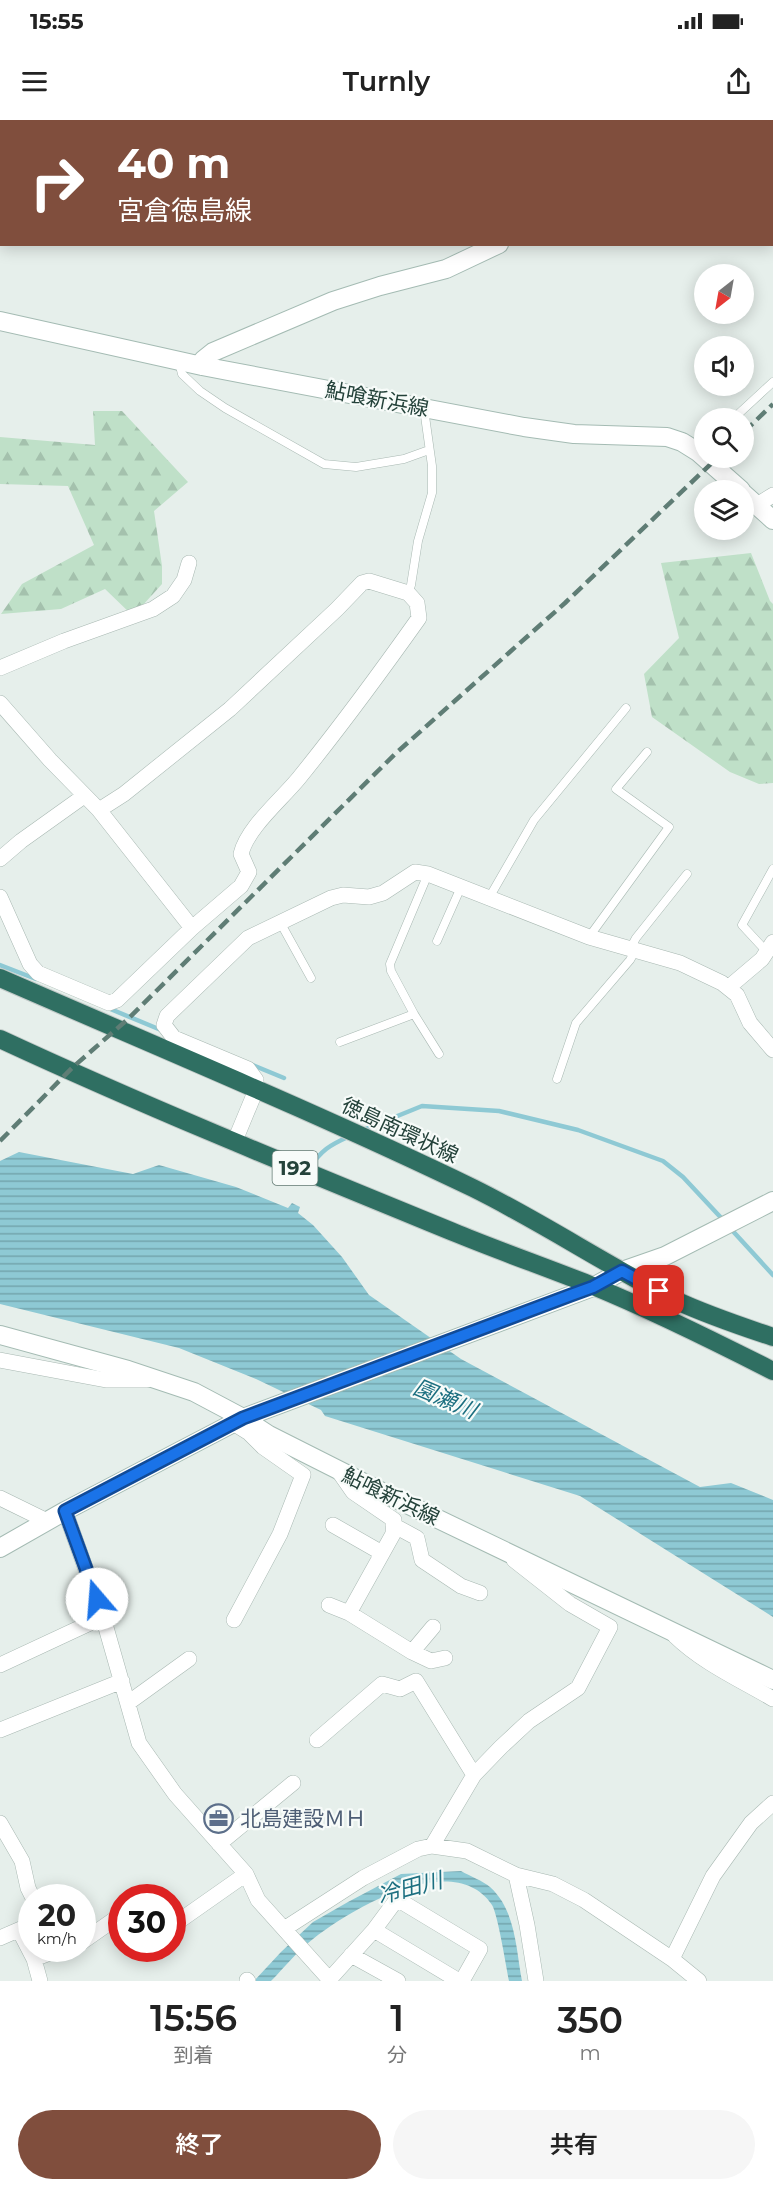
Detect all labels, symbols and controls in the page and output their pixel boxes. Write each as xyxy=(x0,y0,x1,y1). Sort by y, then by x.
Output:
text: 15:55 xyxy=(30,8,84,35)
icon: menu xyxy=(18,65,51,98)
text: Turnly xyxy=(343,65,430,98)
icon: share xyxy=(722,65,755,98)
text: 40 m xyxy=(117,137,230,189)
icon: right xyxy=(18,144,96,222)
text: 宮倉徳島線 xyxy=(117,194,252,227)
north arrow xyxy=(694,264,754,324)
map controls xyxy=(694,264,754,540)
button: sound xyxy=(694,336,754,396)
street label: 鮎喰新浜線 xyxy=(323,377,431,421)
button: search xyxy=(694,408,754,468)
button: layers xyxy=(694,480,754,540)
street label: 徳島南環状線 xyxy=(338,1092,462,1168)
road number: 192 xyxy=(272,1151,318,1185)
pin xyxy=(633,1265,684,1316)
icon: arrive xyxy=(642,1274,675,1307)
water label: 園瀬川 xyxy=(409,1374,482,1425)
street label: 鮎喰新浜線 xyxy=(338,1462,444,1530)
position arrow xyxy=(65,1567,129,1631)
office icon: 北島建設ＭＨ xyxy=(203,1802,235,1834)
place label: 北島建設ＭＨ xyxy=(240,1806,366,1831)
water label: 冷田川 xyxy=(375,1866,447,1910)
speed limit sign: 30 xyxy=(108,1884,186,1962)
text: 20 xyxy=(38,1897,76,1934)
text: km/h xyxy=(37,1929,77,1948)
text: 15:56 xyxy=(150,1996,237,2040)
text: 1 xyxy=(390,1996,404,2040)
text: 350 xyxy=(557,1998,623,2042)
text: m xyxy=(579,2041,601,2065)
text: 到着 xyxy=(174,2043,214,2067)
text: 分 xyxy=(387,2043,407,2067)
button: 終了 xyxy=(18,2110,381,2179)
button: 共有 xyxy=(393,2110,755,2179)

